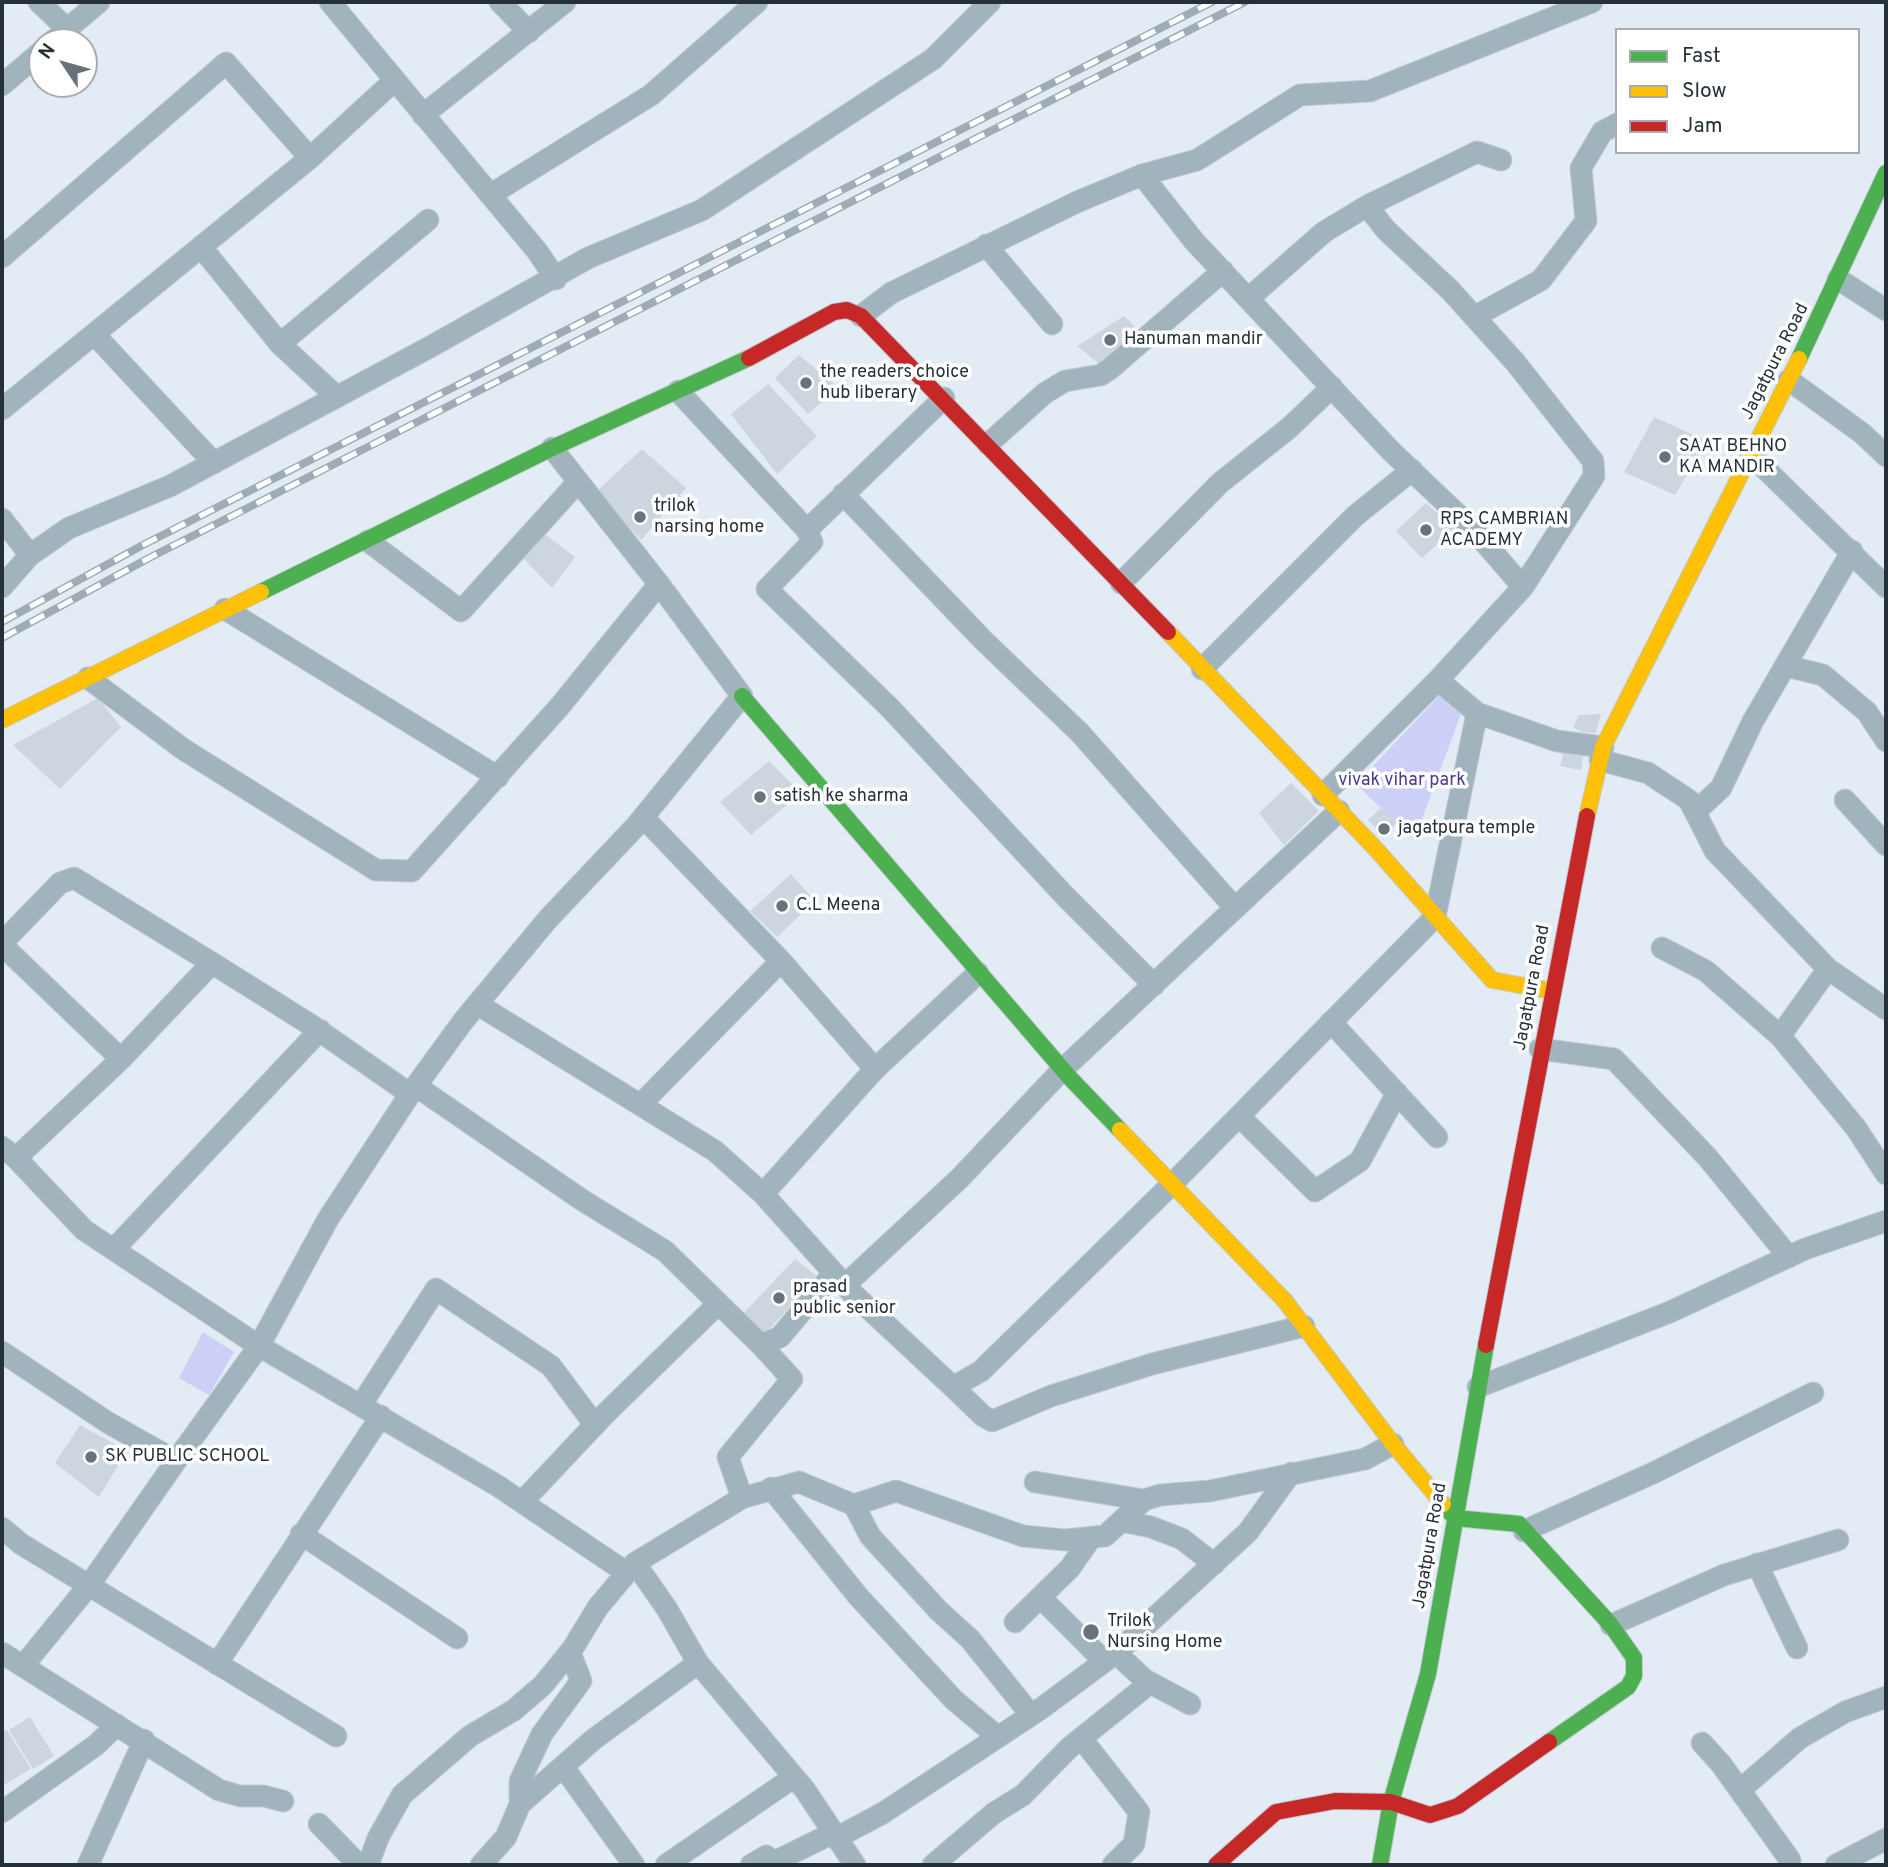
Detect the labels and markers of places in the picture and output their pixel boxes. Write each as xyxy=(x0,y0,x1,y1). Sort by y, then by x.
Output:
place label: Hanuman mandir xyxy=(1124,329,1263,351)
marker: Hanuman mandir xyxy=(1102,332,1118,348)
place label: the readers choice hub liberary xyxy=(820,362,969,404)
marker: the readers choice hub liberary xyxy=(798,375,814,391)
place label: SAAT BEHNO KA MANDIR xyxy=(1679,436,1787,478)
marker: SAAT BEHNO KA MANDIR xyxy=(1657,449,1673,465)
place label: trilok narsing home xyxy=(654,496,764,538)
marker: trilok narsing home xyxy=(632,509,648,525)
place label: RPS CAMBRIAN ACADEMY xyxy=(1440,509,1569,552)
marker: RPS CAMBRIAN ACADEMY xyxy=(1418,522,1434,538)
place label: satish ke sharma xyxy=(774,786,908,808)
marker: satish ke sharma xyxy=(752,789,768,805)
place label: jagatpura temple xyxy=(1398,818,1535,840)
marker: jagatpura temple xyxy=(1376,821,1392,837)
place label: C.L Meena xyxy=(796,895,880,917)
marker: C.L Meena xyxy=(774,898,790,914)
place label: prasad public senior xyxy=(793,1277,896,1320)
marker: prasad public senior xyxy=(771,1290,787,1306)
place label: SK PUBLIC SCHOOL xyxy=(105,1446,269,1468)
marker: SK PUBLIC SCHOOL xyxy=(83,1449,99,1465)
place label: Trilok Nursing Home xyxy=(1107,1611,1222,1654)
marker: Trilok Nursing Home xyxy=(1081,1622,1101,1642)

